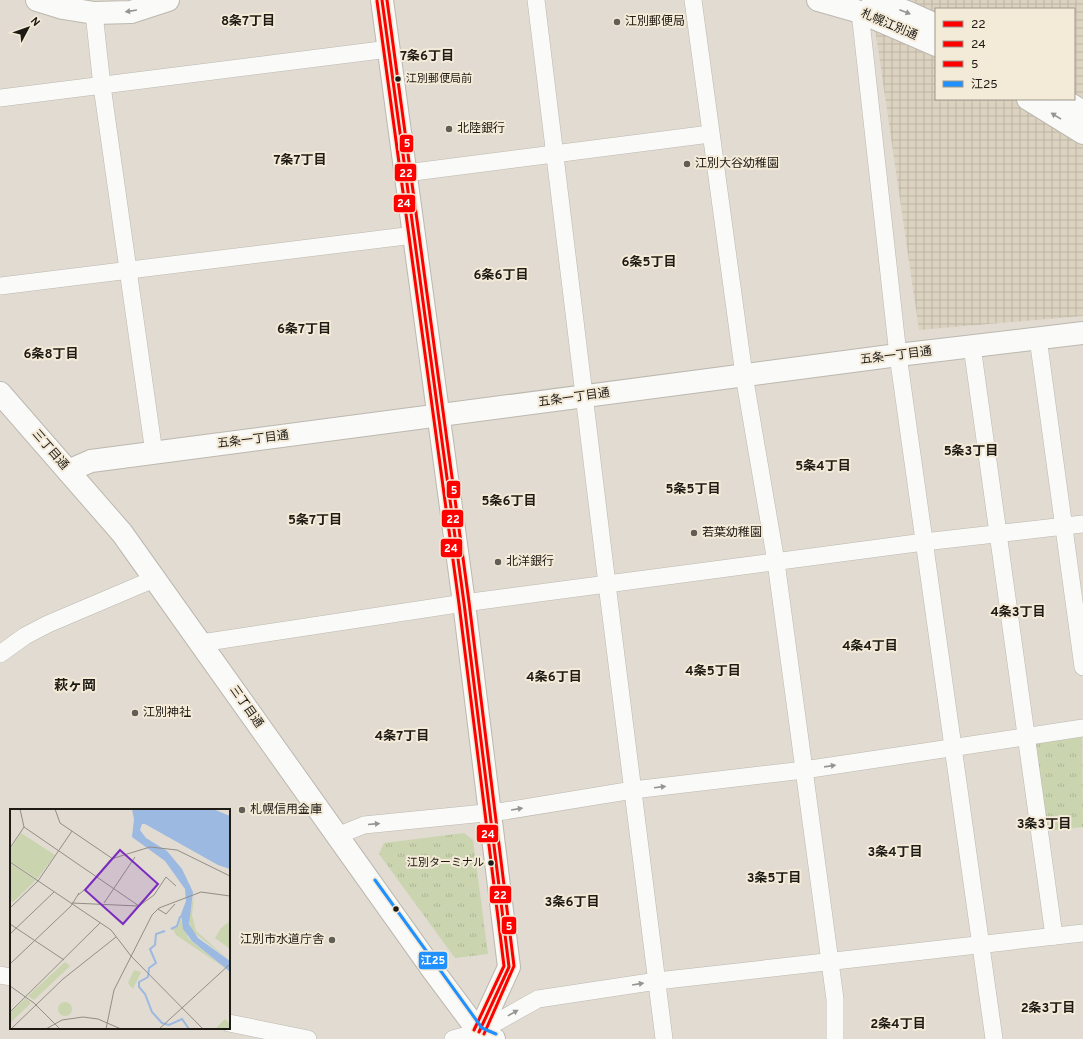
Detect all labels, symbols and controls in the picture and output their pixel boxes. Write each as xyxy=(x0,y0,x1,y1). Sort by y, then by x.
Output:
street label: 札幌江別通 xyxy=(858,6,920,44)
north arrow xyxy=(8,8,48,48)
one-way arrow xyxy=(125,8,137,14)
legend xyxy=(935,8,1075,100)
one-way arrow xyxy=(900,9,912,15)
district label: 8条7丁目 xyxy=(221,13,275,30)
place label: 江別郵便局 xyxy=(625,14,685,30)
text: N xyxy=(27,15,43,30)
marker: 江別郵便局 xyxy=(612,17,622,27)
text: 22 xyxy=(971,17,986,33)
text: 24 xyxy=(971,37,986,53)
district label: 7条6丁目 xyxy=(400,48,454,65)
text: 5 xyxy=(971,57,978,73)
place label: 江別郵便局前 xyxy=(406,72,472,86)
marker: 江別郵便局前 xyxy=(393,74,403,84)
text: 江25 xyxy=(971,77,998,93)
one-way arrow xyxy=(1051,112,1061,120)
place label: 北陸銀行 xyxy=(457,121,505,137)
marker: 北陸銀行 xyxy=(444,124,454,134)
line badge: 5 xyxy=(399,134,414,153)
text: 5 xyxy=(404,137,411,151)
district label: 7条7丁目 xyxy=(274,152,326,169)
place label: 江別大谷幼稚園 xyxy=(695,156,779,172)
marker: 江別大谷幼稚園 xyxy=(682,159,692,169)
line badge: 22 xyxy=(394,163,417,182)
text: 22 xyxy=(399,167,413,181)
line badge: 24 xyxy=(393,194,416,213)
text: 24 xyxy=(397,197,411,211)
district label: 6条5丁目 xyxy=(622,254,676,271)
district label: 6条6丁目 xyxy=(474,267,528,284)
district label: 6条7丁目 xyxy=(277,321,331,338)
street label: 五条一丁目通 xyxy=(859,344,933,368)
district label: 6条8丁目 xyxy=(23,346,79,363)
street label: 五条一丁目通 xyxy=(537,385,611,411)
street label: 三丁目通 xyxy=(28,427,72,473)
street label: 五条一丁目通 xyxy=(216,428,290,452)
district label: 5条3丁目 xyxy=(944,443,998,460)
district label: 5条4丁目 xyxy=(795,458,851,475)
line badge: 5 xyxy=(446,480,461,499)
district label: 5条5丁目 xyxy=(666,481,720,498)
text: 5 xyxy=(451,484,458,498)
district label: 5条6丁目 xyxy=(482,493,536,510)
line badge: 22 xyxy=(441,509,464,528)
district label: 5条7丁目 xyxy=(288,512,342,529)
text: 22 xyxy=(446,513,460,527)
place label: 若葉幼稚園 xyxy=(702,525,762,541)
marker: 若葉幼稚園 xyxy=(689,528,699,538)
line badge: 24 xyxy=(440,538,463,558)
text: 24 xyxy=(444,542,458,556)
place label: 北洋銀行 xyxy=(506,554,554,570)
marker: 北洋銀行 xyxy=(493,557,503,567)
district label: 4条3丁目 xyxy=(990,604,1046,621)
district label: 4条4丁目 xyxy=(842,638,898,655)
district label: 4条5丁目 xyxy=(685,663,741,680)
district label: 4条6丁目 xyxy=(526,669,582,686)
district label: 萩ヶ岡 xyxy=(54,678,96,695)
street label: 三丁目通 xyxy=(226,683,266,731)
place label: 江別神社 xyxy=(143,705,191,721)
marker: 江別神社 xyxy=(130,708,140,718)
district label: 4条7丁目 xyxy=(375,728,429,745)
one-way arrow xyxy=(824,763,836,769)
one-way arrow xyxy=(654,784,666,790)
place label: 札幌信用金庫 xyxy=(250,802,322,818)
marker: 札幌信用金庫 xyxy=(237,805,247,815)
one-way arrow xyxy=(511,806,523,812)
inset map xyxy=(10,809,230,1029)
district label: 3条3丁目 xyxy=(1017,816,1071,833)
one-way arrow xyxy=(368,821,380,827)
line badge: 24 xyxy=(476,824,499,843)
text: 24 xyxy=(481,828,495,842)
district label: 3条4丁目 xyxy=(867,844,923,861)
place label: 江別ターミナル xyxy=(407,856,484,870)
marker: 江別ターミナル xyxy=(486,858,496,868)
district label: 3条5丁目 xyxy=(747,870,801,887)
line badge: 22 xyxy=(489,885,512,904)
text: 22 xyxy=(493,889,507,903)
district label: 3条6丁目 xyxy=(545,894,599,911)
unlabelled marker xyxy=(391,904,401,914)
line badge: 5 xyxy=(501,916,517,935)
text: 5 xyxy=(506,920,513,934)
place label: 江別市水道庁舎 xyxy=(240,932,324,948)
marker: 江別市水道庁舎 xyxy=(327,935,337,945)
line badge: 江25 xyxy=(418,951,448,970)
text: 江25 xyxy=(421,954,445,968)
one-way arrow xyxy=(632,981,644,987)
district label: 2条3丁目 xyxy=(1021,1000,1075,1017)
one-way arrow xyxy=(507,1010,519,1016)
district label: 2条4丁目 xyxy=(870,1016,926,1033)

